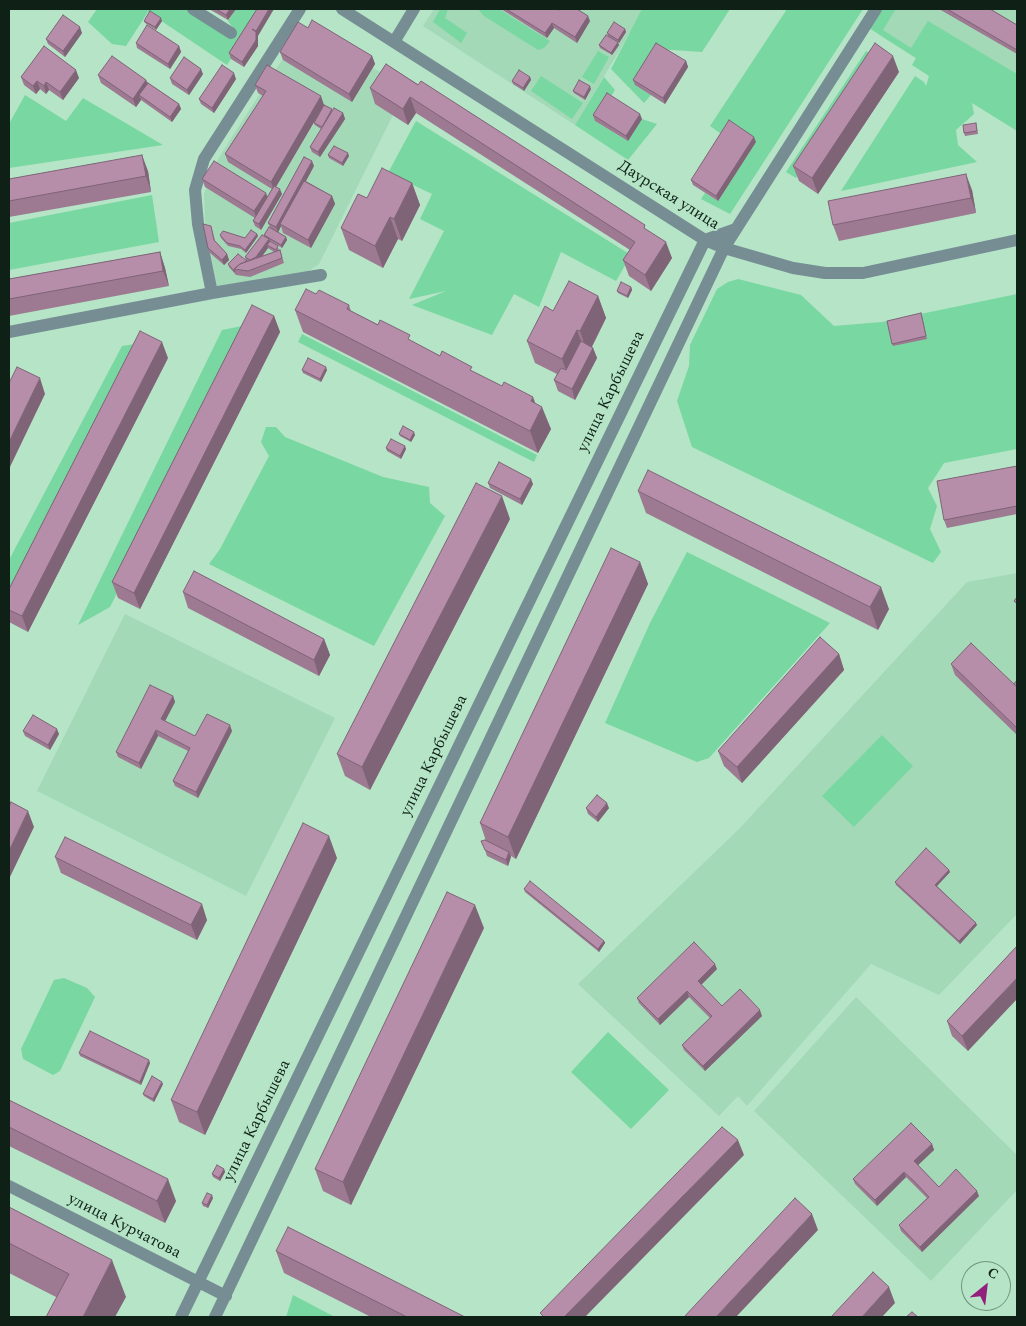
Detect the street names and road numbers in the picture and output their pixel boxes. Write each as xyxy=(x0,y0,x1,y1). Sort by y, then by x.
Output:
street label: Даурская улица xyxy=(614,157,722,235)
street label: улица Карбышева xyxy=(574,328,650,456)
street label: улица Карбышева xyxy=(397,692,473,820)
street label: улица Карбышева xyxy=(220,1057,296,1185)
street label: улица Курчатова xyxy=(64,1190,184,1264)

